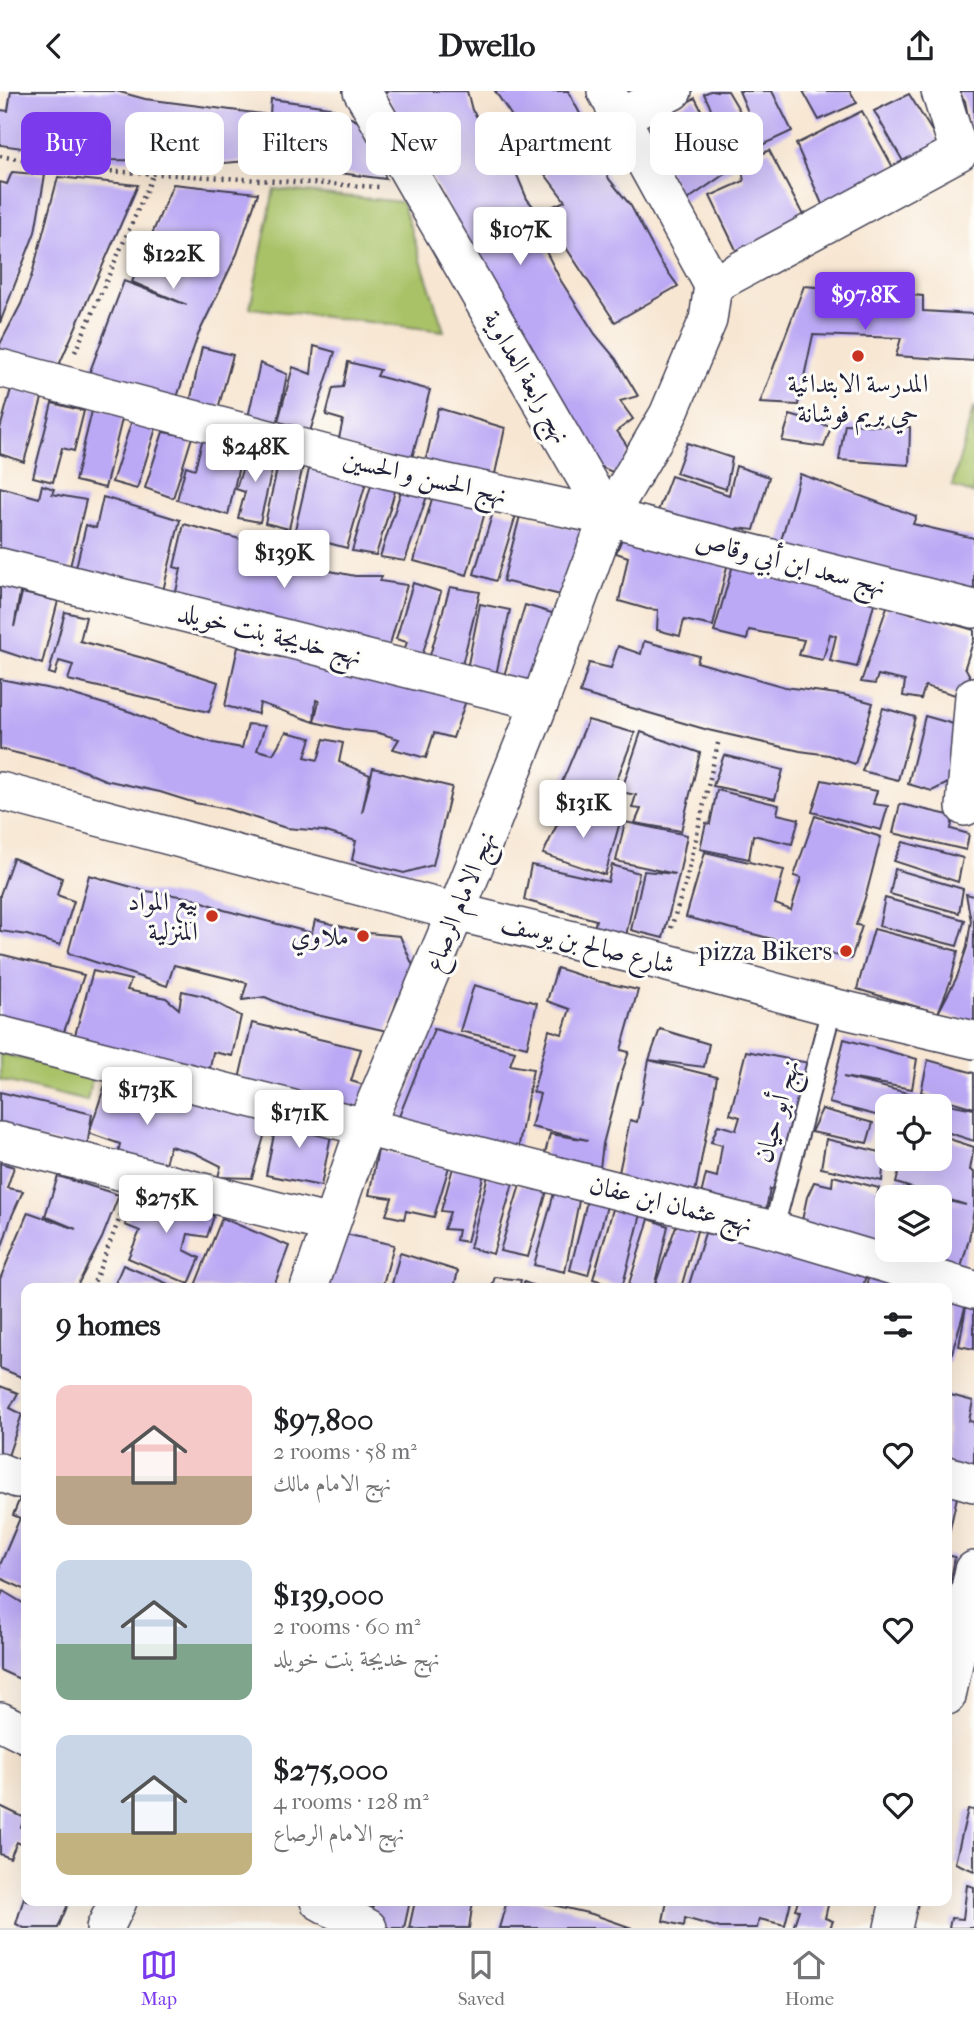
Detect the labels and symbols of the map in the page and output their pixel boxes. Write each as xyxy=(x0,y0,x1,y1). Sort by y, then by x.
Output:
pin: $107K xyxy=(471,207,569,267)
pin: $122K xyxy=(124,231,222,291)
pin: $97.8K xyxy=(808,273,922,332)
street label: نهج رابعة العداوية xyxy=(470,305,577,453)
marker: المدرسة الابتدائية حي بريم فوشانة xyxy=(850,348,866,364)
place label: المدرسة الابتدائية حي بريم فوشانة xyxy=(788,368,928,436)
pin: $248K xyxy=(206,425,304,484)
street label: نهج الحسن و الحسين xyxy=(338,443,510,519)
street label: نهج سعد ابن أبي وقاص xyxy=(691,522,890,609)
pin: $139K xyxy=(235,531,333,590)
street label: نهج خديجة بنت خويلد xyxy=(173,596,365,680)
pin: $131K xyxy=(534,781,632,840)
street label: نهج الامام الرصاع xyxy=(418,826,510,979)
place label: بيع المواد المنزلية xyxy=(128,886,198,947)
street label: شارع صالح بن يوسف xyxy=(496,907,678,986)
marker: بيع المواد المنزلية xyxy=(204,908,220,924)
place label: ملاوي xyxy=(291,921,349,957)
marker: ملاوي xyxy=(355,928,371,944)
place label: pizza Bikers xyxy=(698,936,832,967)
marker: pizza Bikers xyxy=(838,943,854,959)
street label: نهج أبو حيان xyxy=(746,1055,814,1168)
pin: $173K xyxy=(98,1067,196,1127)
pin: $171K xyxy=(250,1091,348,1150)
street label: نهج عثمان ابن عفان xyxy=(584,1169,756,1247)
pin: $275K xyxy=(117,1175,215,1235)

